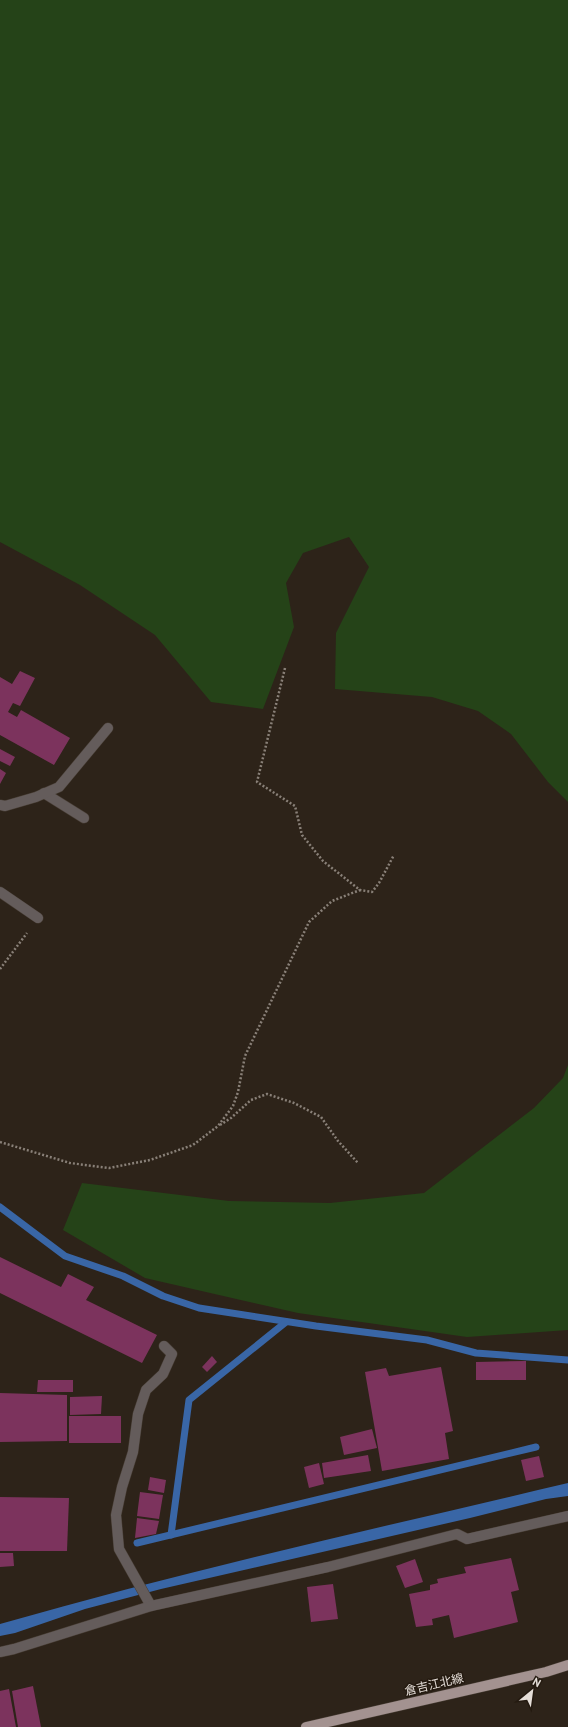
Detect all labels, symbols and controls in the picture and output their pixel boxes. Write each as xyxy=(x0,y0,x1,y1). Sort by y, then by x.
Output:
street label: 倉吉江北線 xyxy=(403,1670,465,1698)
north arrow xyxy=(512,1671,552,1711)
text: N xyxy=(530,1674,543,1690)

